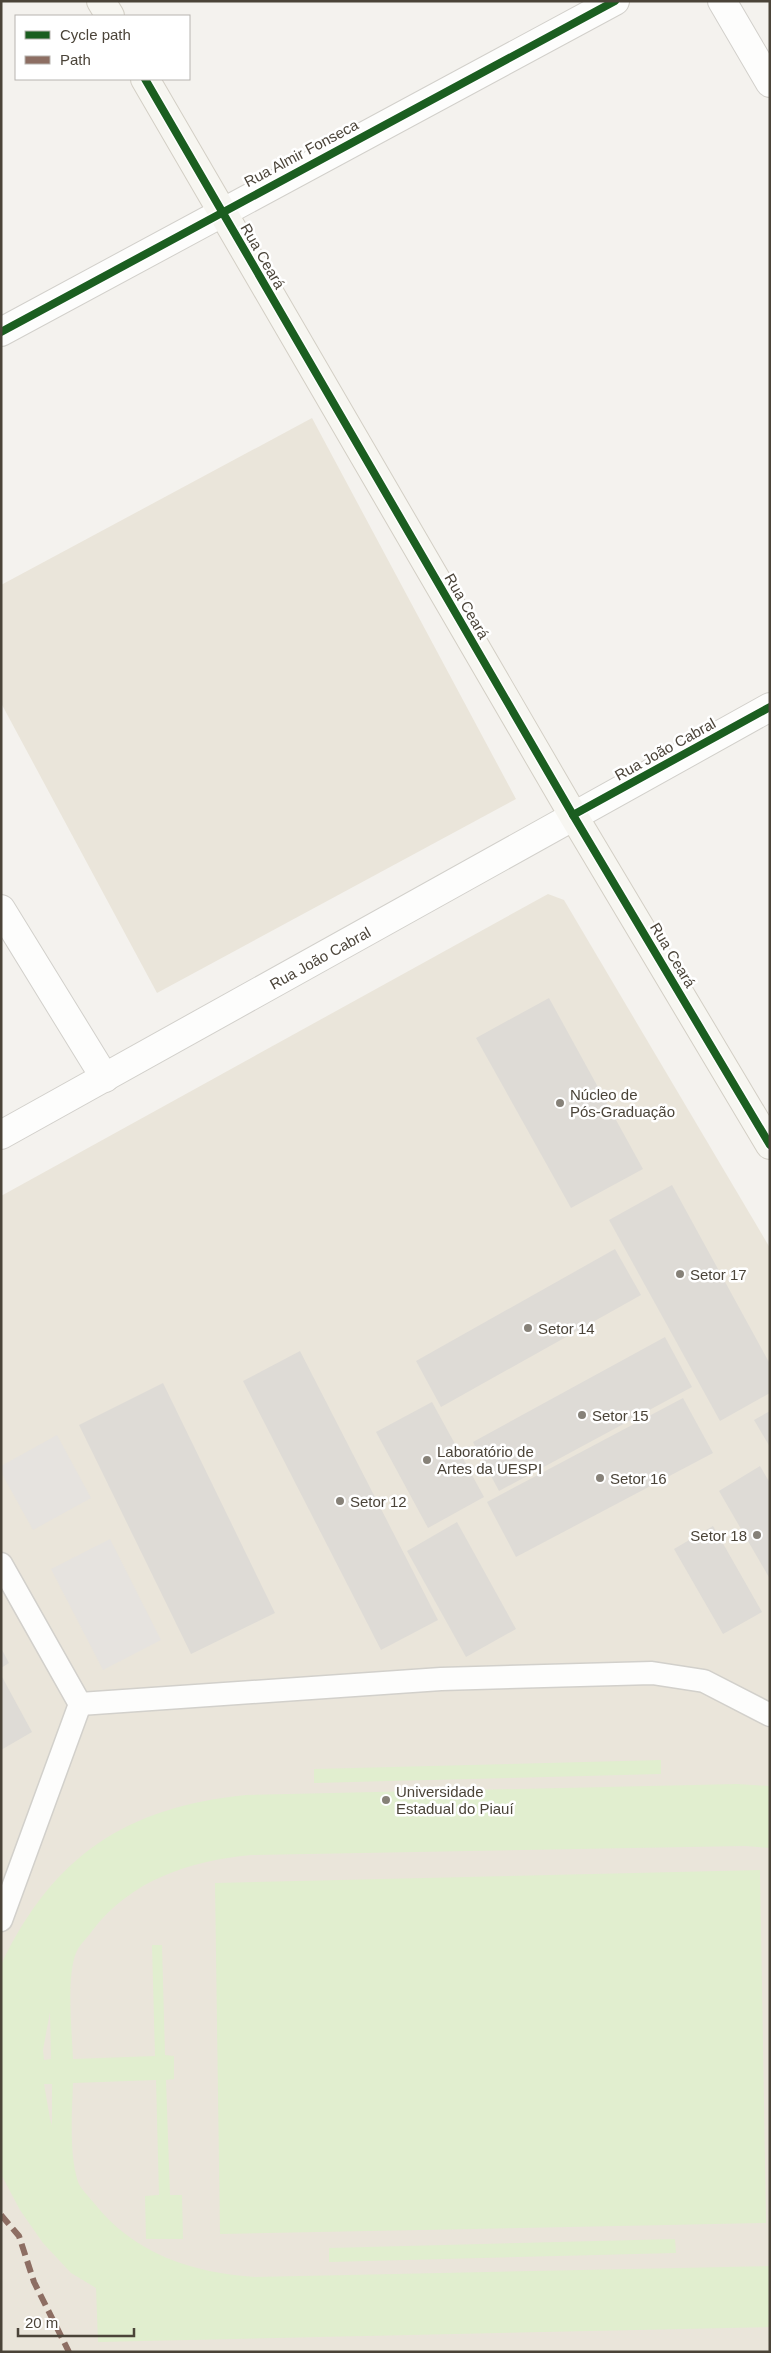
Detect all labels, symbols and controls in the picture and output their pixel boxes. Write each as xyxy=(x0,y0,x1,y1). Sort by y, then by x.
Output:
legend xyxy=(15,15,190,80)
text: Cycle path xyxy=(60,26,131,43)
text: Path xyxy=(60,51,91,68)
street label: Rua Almir Fonseca xyxy=(241,115,362,190)
street label: Rua Ceará xyxy=(238,220,289,292)
street label: Rua Ceará xyxy=(442,570,493,642)
street label: Rua João Cabral xyxy=(612,714,718,784)
street label: Rua Ceará xyxy=(647,920,699,991)
street label: Rua João Cabral xyxy=(267,923,373,993)
place label: Núcleo de Pós-Graduação xyxy=(570,1086,675,1120)
marker: Núcleo de Pós-Graduação xyxy=(554,1097,566,1109)
place label: Setor 17 xyxy=(690,1266,747,1283)
marker: Setor 17 xyxy=(674,1268,686,1280)
place label: Setor 14 xyxy=(538,1320,595,1337)
marker: Setor 14 xyxy=(522,1322,534,1334)
place label: Setor 15 xyxy=(592,1407,649,1424)
marker: Setor 15 xyxy=(576,1409,588,1421)
place label: Laboratório de Artes da UESPI xyxy=(437,1443,542,1477)
marker: Laboratório de Artes da UESPI xyxy=(421,1454,433,1466)
place label: Setor 16 xyxy=(610,1470,667,1487)
marker: Setor 16 xyxy=(594,1472,606,1484)
place label: Setor 12 xyxy=(350,1493,407,1510)
marker: Setor 12 xyxy=(334,1495,346,1507)
place label: Setor 18 xyxy=(690,1527,747,1544)
marker: Setor 18 xyxy=(751,1529,763,1541)
place label: Universidade Estadual do Piauí xyxy=(396,1783,514,1817)
marker: Universidade Estadual do Piauí xyxy=(380,1794,392,1806)
scale bar xyxy=(18,2306,134,2338)
text: 20 m xyxy=(25,2314,58,2331)

